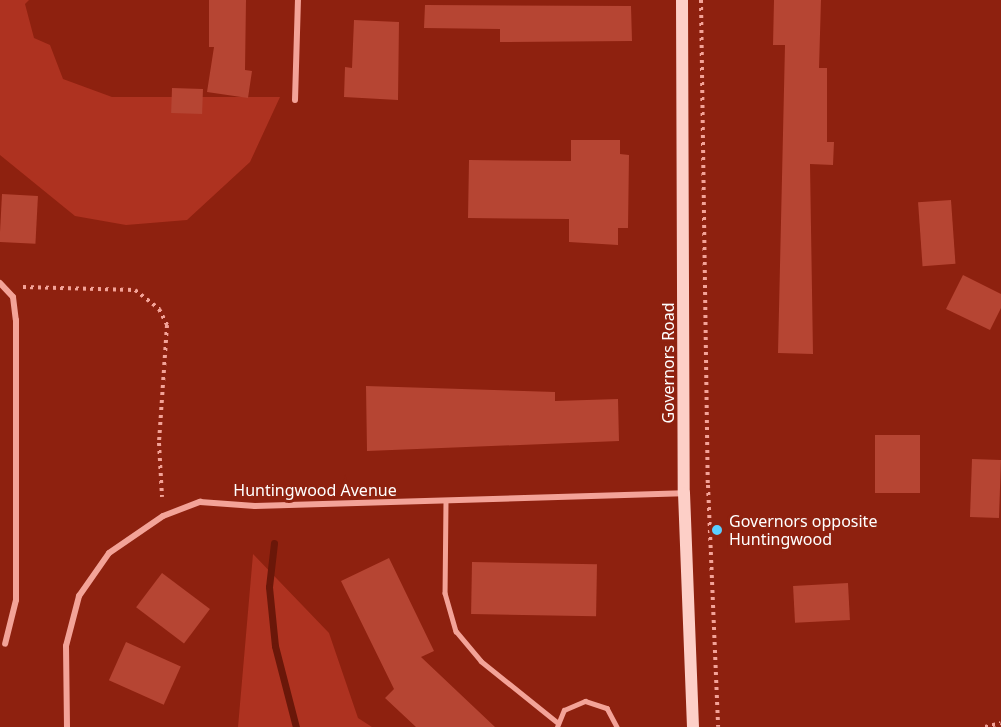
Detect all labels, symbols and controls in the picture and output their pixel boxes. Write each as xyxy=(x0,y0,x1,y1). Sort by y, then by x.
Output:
street label: Governors Road xyxy=(658,302,678,424)
street label: Huntingwood Avenue xyxy=(233,480,397,500)
place label: Governors opposite Huntingwood xyxy=(729,511,877,549)
marker: Governors opposite Huntingwood xyxy=(710,523,724,537)

